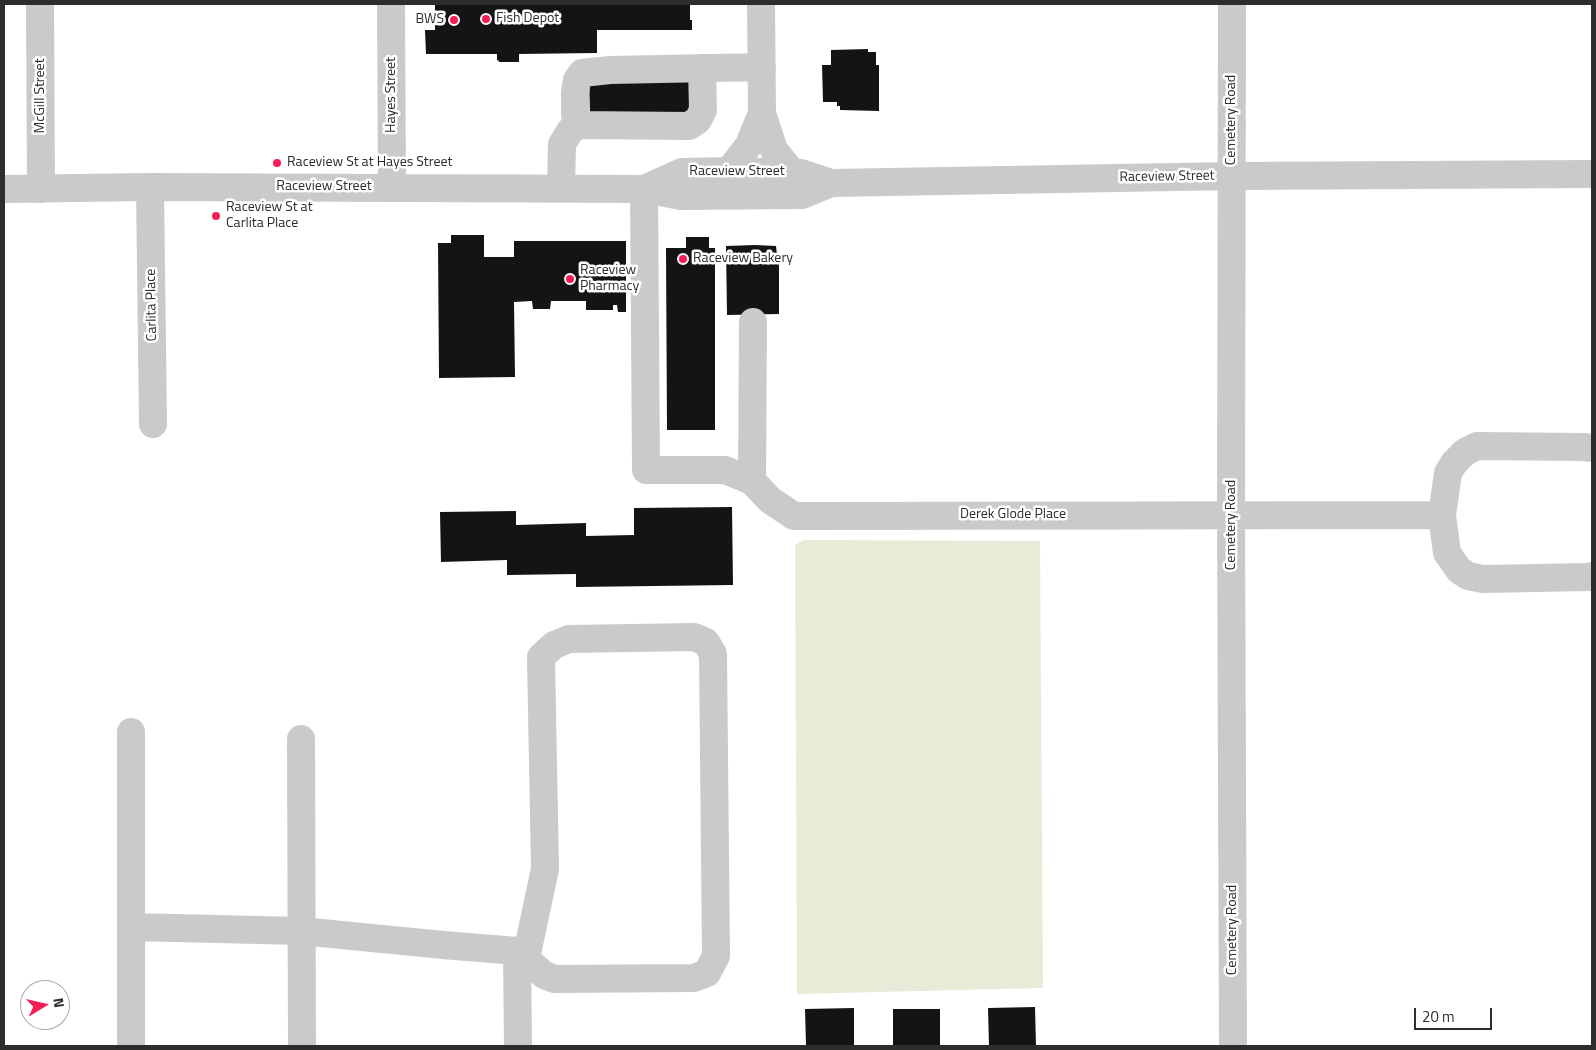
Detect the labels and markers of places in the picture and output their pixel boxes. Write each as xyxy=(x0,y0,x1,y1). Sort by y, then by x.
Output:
place label: Fish Depot xyxy=(496,11,559,27)
place label: BWS xyxy=(415,12,444,28)
marker: Fish Depot xyxy=(480,13,492,25)
marker: BWS xyxy=(448,14,460,26)
place label: Raceview St at Hayes Street xyxy=(287,155,452,171)
marker: Raceview St at Hayes Street xyxy=(271,157,283,169)
place label: Raceview St at Carlita Place xyxy=(226,200,313,232)
marker: Raceview St at Carlita Place xyxy=(210,210,222,222)
place label: Raceview Bakery xyxy=(693,251,793,267)
marker: Raceview Bakery xyxy=(677,253,689,265)
place label: Raceview Pharmacy xyxy=(580,263,639,296)
marker: Raceview Pharmacy xyxy=(564,273,576,285)

